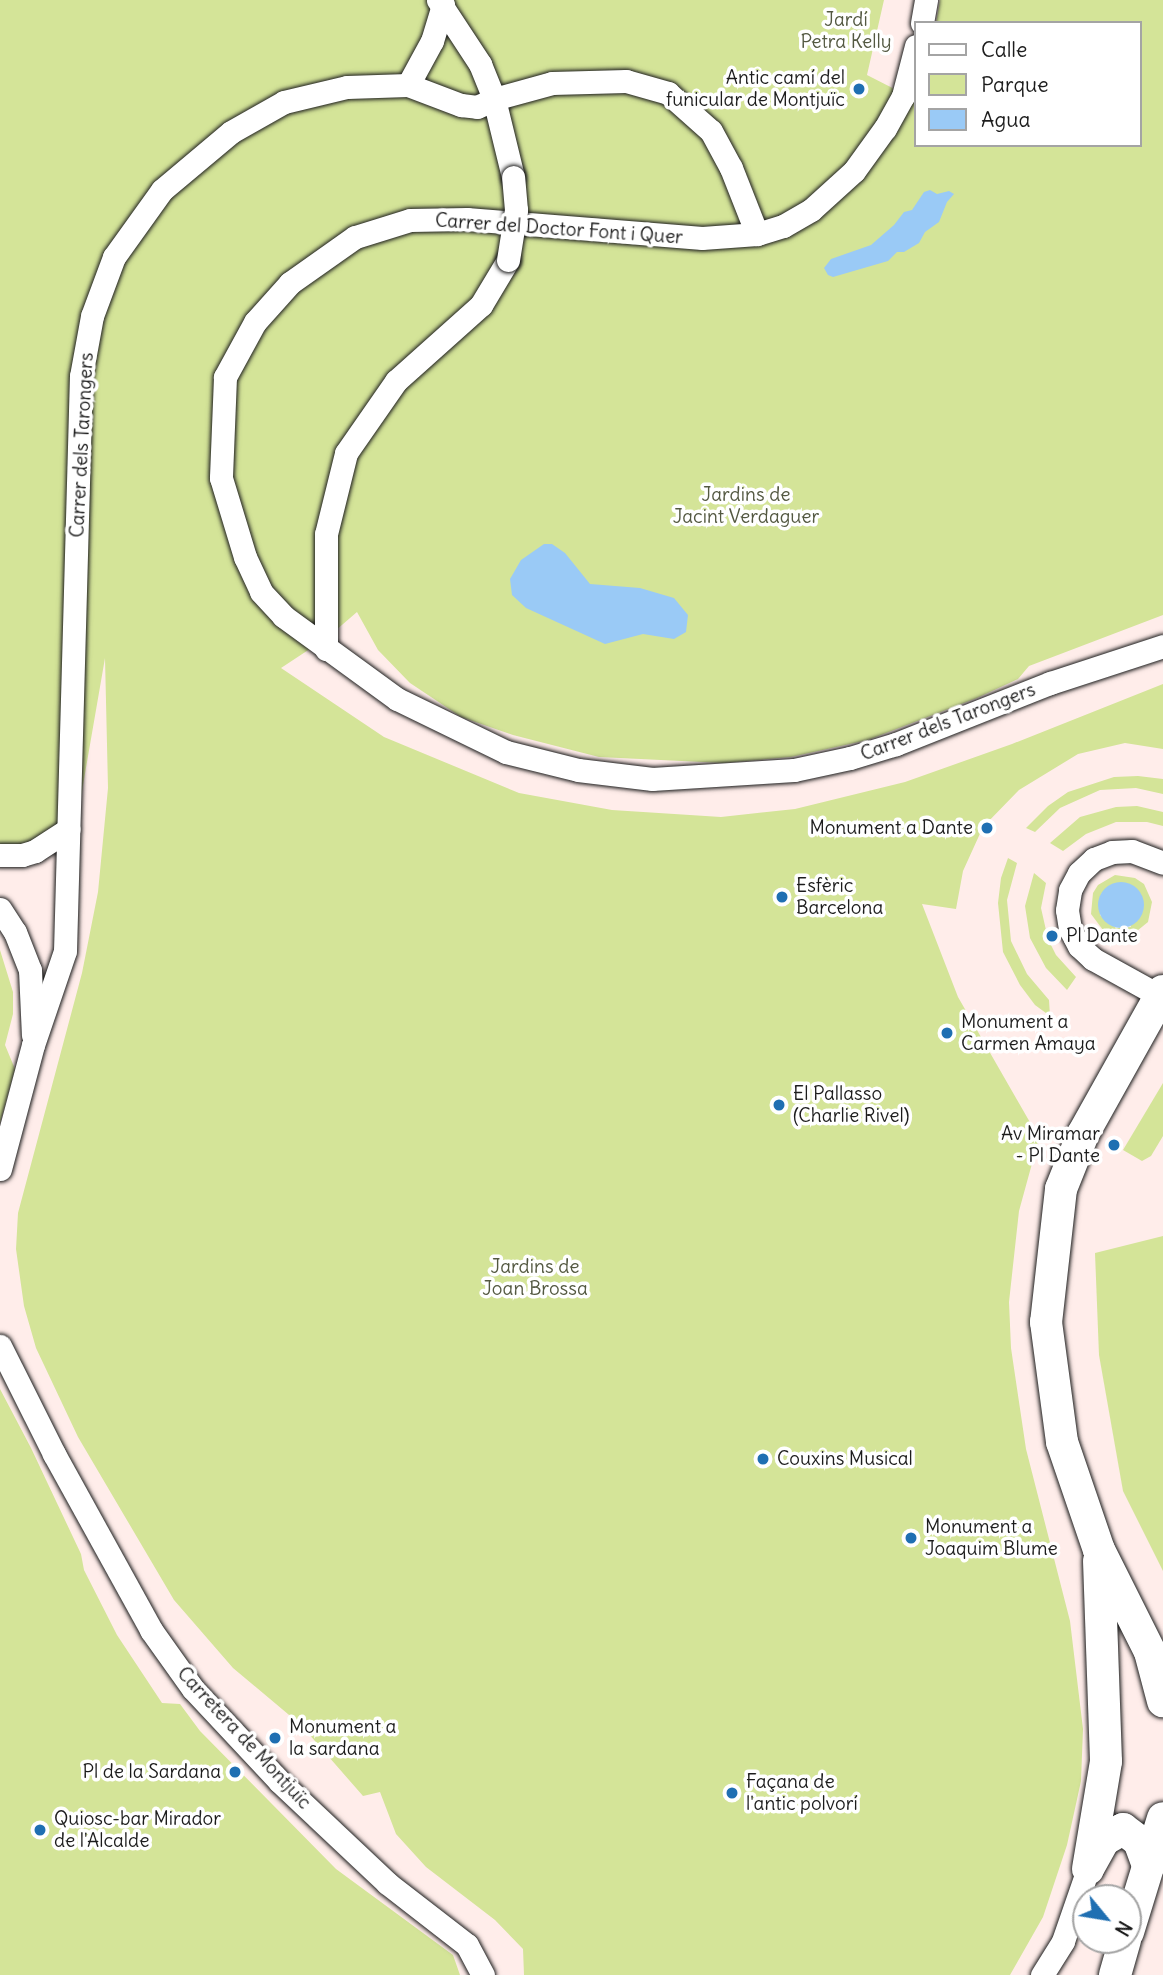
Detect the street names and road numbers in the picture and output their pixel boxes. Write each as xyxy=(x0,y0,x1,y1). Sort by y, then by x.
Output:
street label: Carrer del Doctor Font i Quer xyxy=(434,209,684,249)
street label: Carrer dels Tarongers xyxy=(66,352,98,538)
street label: Carrer dels Tarongers xyxy=(857,678,1039,766)
street label: Carretera de Montjuïc xyxy=(172,1662,316,1814)

